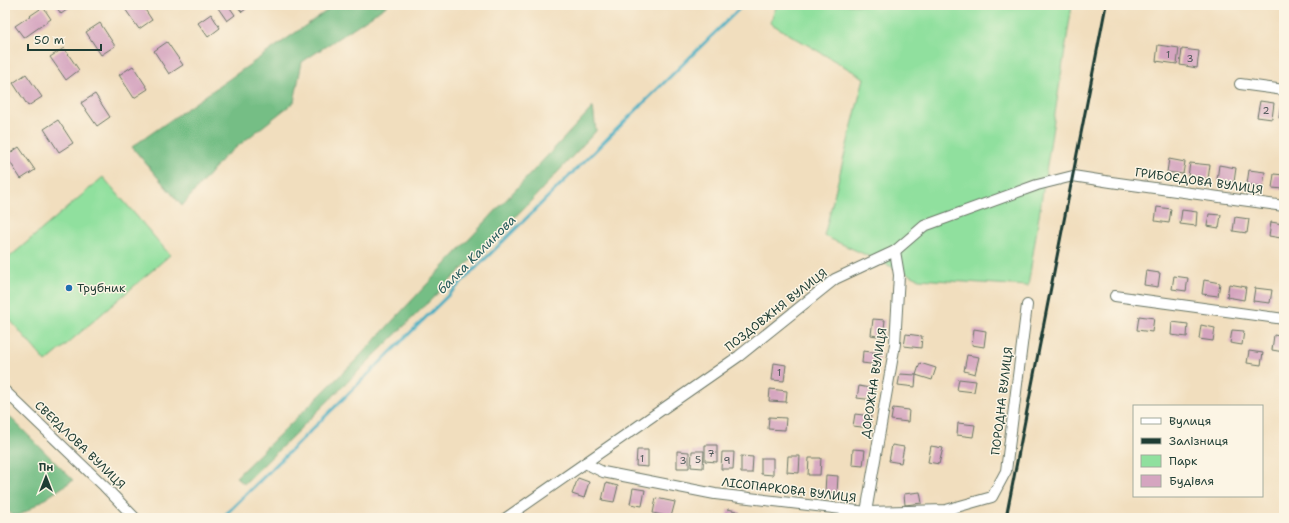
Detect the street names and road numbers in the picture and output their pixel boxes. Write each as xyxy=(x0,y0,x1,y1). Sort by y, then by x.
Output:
street label: ГРИБОЄДОВА ВУЛИЦЯ xyxy=(1134,164,1264,198)
street label: ПОЗДОВЖНЯ ВУЛИЦЯ xyxy=(722,265,830,355)
street label: ДОРОЖНА ВУЛИЦЯ xyxy=(857,327,891,439)
street label: ПОРОДНА ВУЛИЦЯ xyxy=(987,346,1017,456)
street label: СВЕРДЛОВА ВУЛИЦЯ xyxy=(31,397,129,493)
street label: ЛІСОПАРКОВА ВУЛИЦЯ xyxy=(721,474,857,506)

